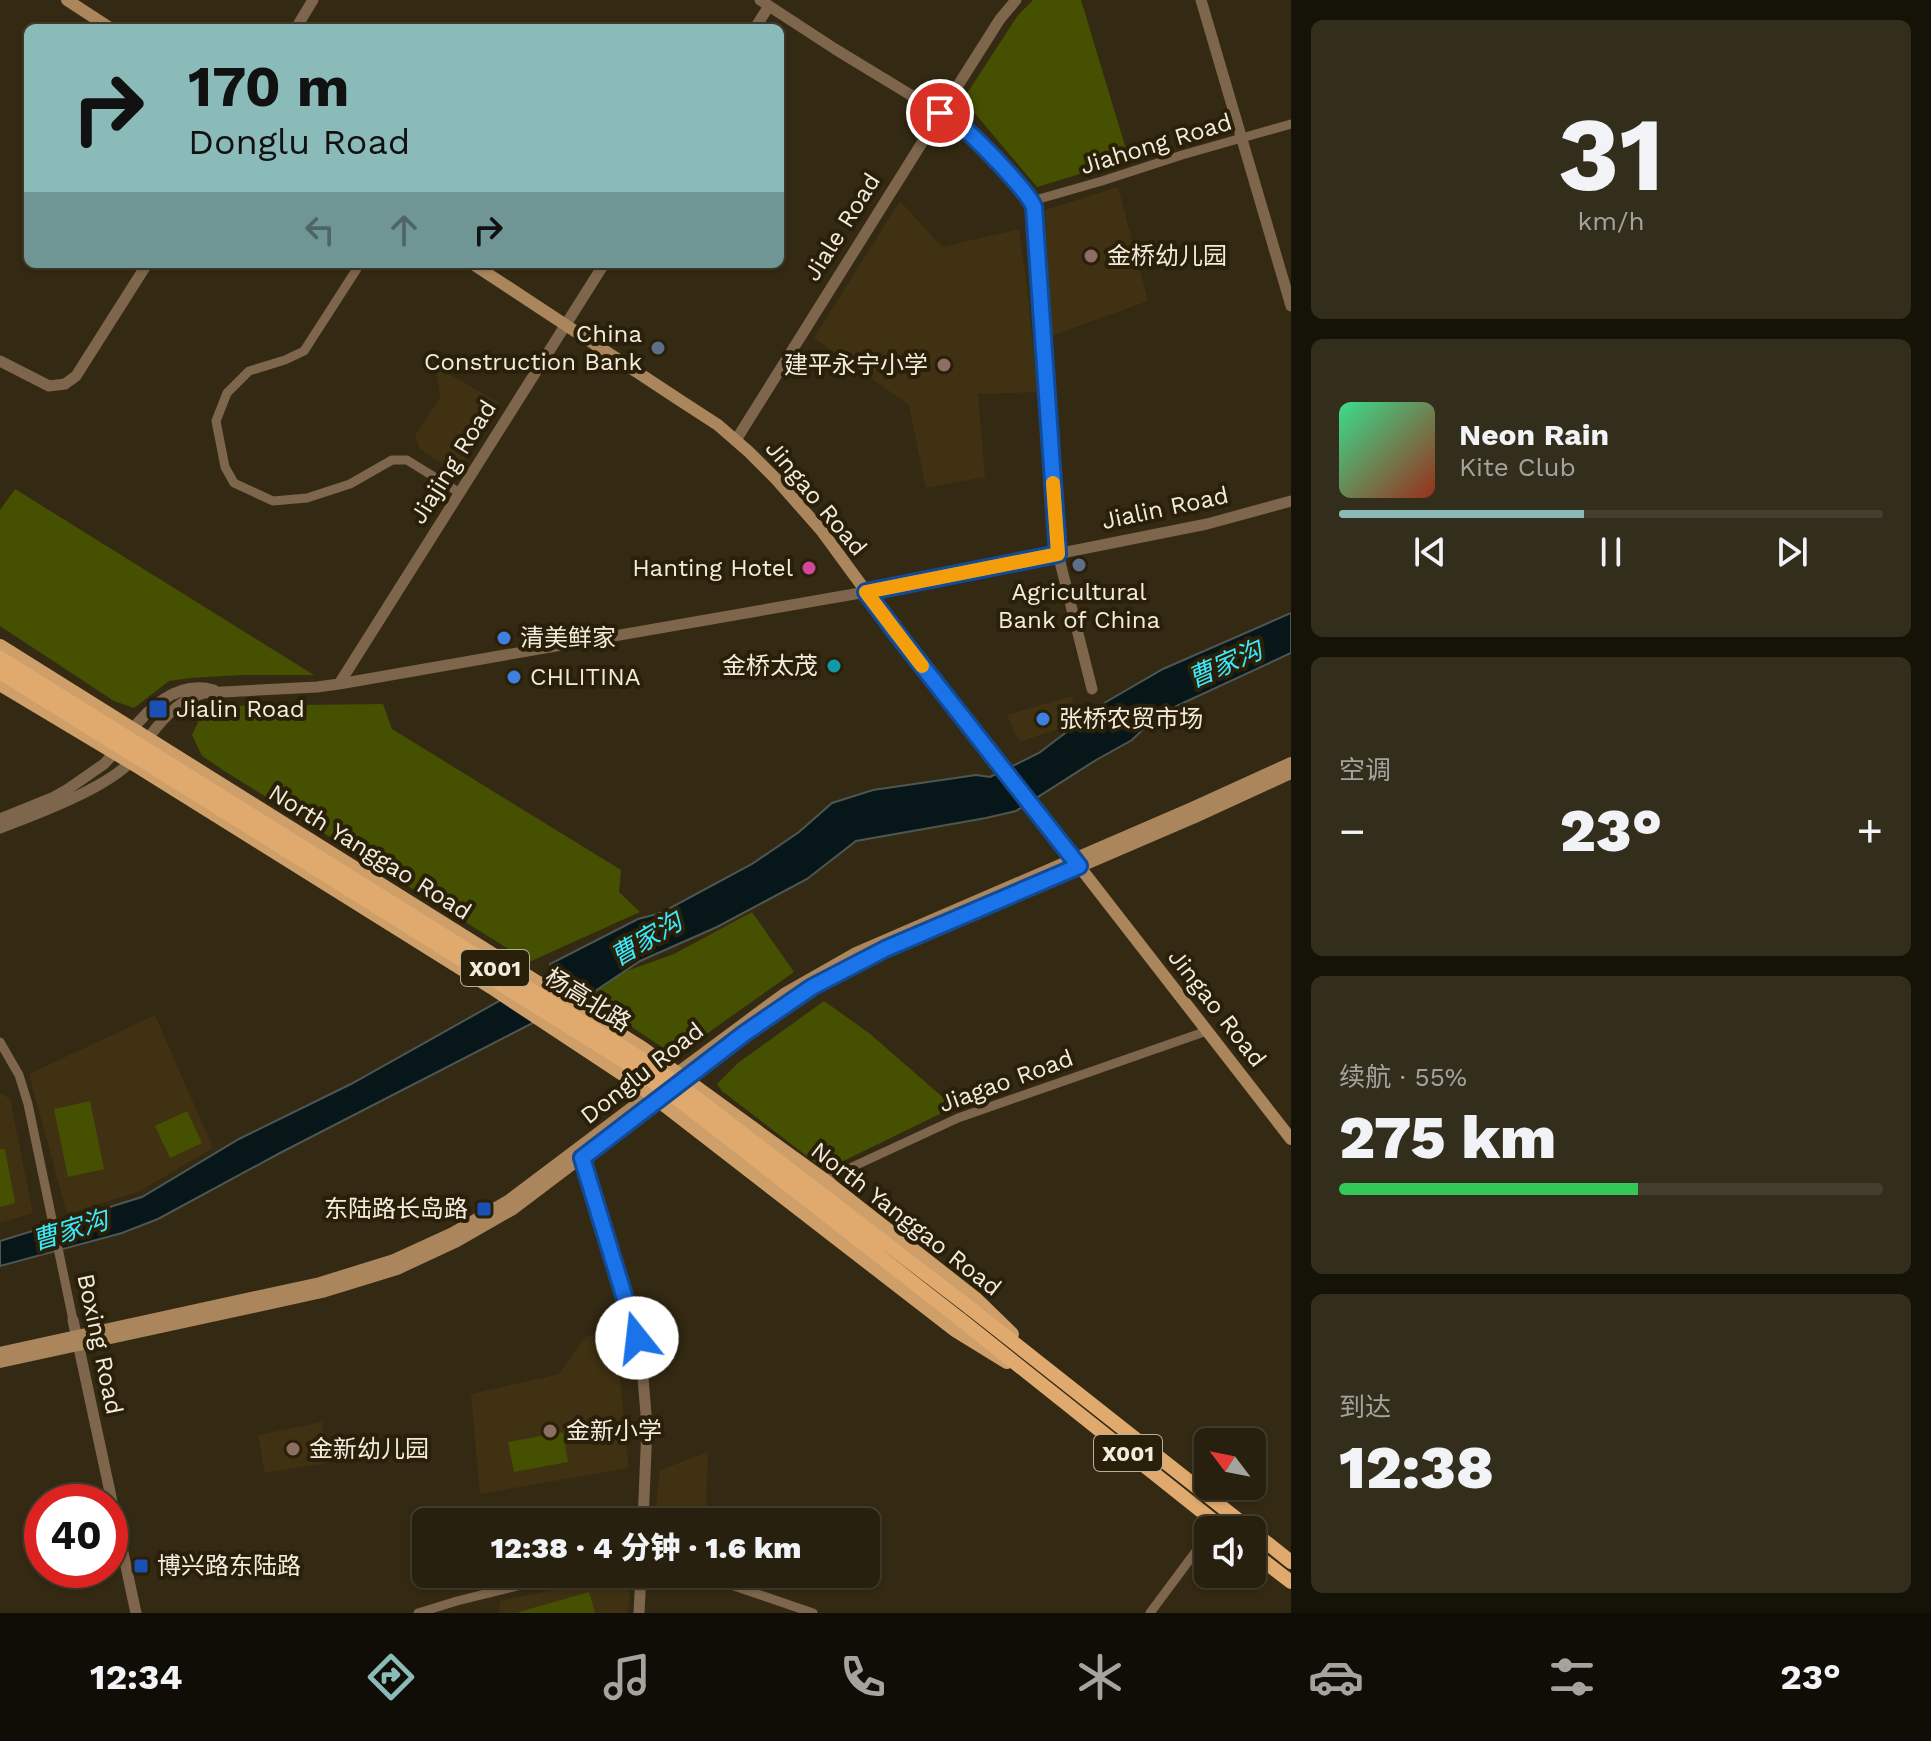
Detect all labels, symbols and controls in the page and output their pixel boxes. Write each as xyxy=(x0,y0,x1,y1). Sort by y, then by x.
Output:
text: 170 m xyxy=(188,54,350,120)
icon: right xyxy=(56,56,160,160)
pin xyxy=(906,79,974,147)
icon: arrive xyxy=(918,91,962,135)
text: 31 xyxy=(1558,93,1664,215)
street label: Jiahong Road xyxy=(1077,108,1235,180)
text: Donglu Road xyxy=(188,121,410,163)
street label: Jiale Road xyxy=(798,168,886,286)
text: km/h xyxy=(1578,206,1644,236)
icon: left xyxy=(298,208,342,252)
icon: ahead xyxy=(382,208,426,252)
icon: right xyxy=(466,208,510,252)
place label: 金桥幼儿园 xyxy=(1107,242,1227,270)
marker: 金桥幼儿园 xyxy=(1082,247,1100,265)
place label: China Construction Bank xyxy=(424,320,642,376)
marker: China Construction Bank xyxy=(649,339,667,357)
place label: 建平永宁小学 xyxy=(784,351,928,379)
marker: 建平永宁小学 xyxy=(935,356,953,374)
street label: Jiajing Road xyxy=(404,395,502,529)
text: Neon Rain xyxy=(1459,417,1609,452)
street label: Jingao Road xyxy=(760,435,872,561)
text: Kite Club xyxy=(1459,452,1576,482)
street label: Jialin Road xyxy=(1099,481,1231,535)
icon: previous xyxy=(1408,530,1452,574)
icon: pause xyxy=(1589,530,1633,574)
icon: next xyxy=(1770,530,1814,574)
place label: Hanting Hotel xyxy=(632,554,794,582)
marker: Agricultural Bank of China xyxy=(1070,556,1088,574)
marker: Hanting Hotel xyxy=(800,559,818,577)
place label: Agricultural Bank of China xyxy=(998,578,1160,634)
place label: 清美鲜家 xyxy=(520,624,616,652)
marker: 清美鲜家 xyxy=(495,629,513,647)
water label: 曹家沟 xyxy=(1183,633,1269,694)
place label: 金桥太茂 xyxy=(722,652,818,680)
marker: 金桥太茂 xyxy=(825,657,843,675)
place label: CHLITINA xyxy=(530,663,641,691)
marker: CHLITINA xyxy=(505,668,523,686)
place label: Jialin Road xyxy=(176,695,305,723)
marker: Jialin Road xyxy=(147,698,169,720)
place label: 张桥农贸市场 xyxy=(1059,705,1203,733)
marker: 张桥农贸市场 xyxy=(1034,710,1052,728)
text: 空调 xyxy=(1339,755,1391,785)
street label: North Yanggao Road xyxy=(264,778,476,926)
text: 23° xyxy=(1560,795,1662,866)
text: − xyxy=(1339,805,1366,857)
text: + xyxy=(1856,805,1883,857)
water label: 曹家沟 xyxy=(605,905,690,972)
street label: Jingao Road xyxy=(1162,943,1272,1073)
road number: X001 xyxy=(461,950,529,986)
street label: 杨高北路 xyxy=(540,963,636,1037)
street label: Donglu Road xyxy=(575,1016,709,1130)
street label: Jiagao Road xyxy=(935,1044,1077,1118)
text: 续航 · 55% xyxy=(1339,1062,1467,1092)
text: 275 km xyxy=(1339,1102,1556,1173)
street label: North Yanggao Road xyxy=(805,1136,1007,1302)
place label: 东陆路长岛路 xyxy=(324,1195,468,1223)
marker: 东陆路长岛路 xyxy=(475,1200,493,1218)
water label: 曹家沟 xyxy=(28,1203,115,1256)
street label: Boxing Road xyxy=(71,1271,129,1417)
position arrow xyxy=(595,1296,679,1380)
text: 到达 xyxy=(1339,1392,1391,1422)
place label: 金新小学 xyxy=(566,1417,662,1445)
marker: 金新小学 xyxy=(541,1422,559,1440)
north arrow xyxy=(1194,1428,1266,1500)
map controls xyxy=(1194,1428,1266,1588)
text: 12:38 xyxy=(1339,1432,1494,1503)
place label: 金新幼儿园 xyxy=(309,1435,429,1463)
road number: X001 xyxy=(1094,1435,1162,1471)
marker: 金新幼儿园 xyxy=(284,1440,302,1458)
speed limit sign: 40 xyxy=(24,1484,128,1588)
button: sound xyxy=(1194,1516,1266,1588)
text: 12:38 · 4 分钟 · 1.6 km xyxy=(491,1530,801,1565)
place label: 博兴路东陆路 xyxy=(157,1552,301,1580)
marker: 博兴路东陆路 xyxy=(132,1557,150,1575)
icon: directions xyxy=(363,1649,419,1705)
icon: music xyxy=(599,1649,655,1705)
icon: phone xyxy=(835,1649,891,1705)
icon: climate xyxy=(1072,1649,1128,1705)
icon: car xyxy=(1308,1649,1364,1705)
icon: filters xyxy=(1544,1649,1600,1705)
text: 12:34 xyxy=(90,1656,183,1698)
text: 23° xyxy=(1780,1656,1841,1698)

